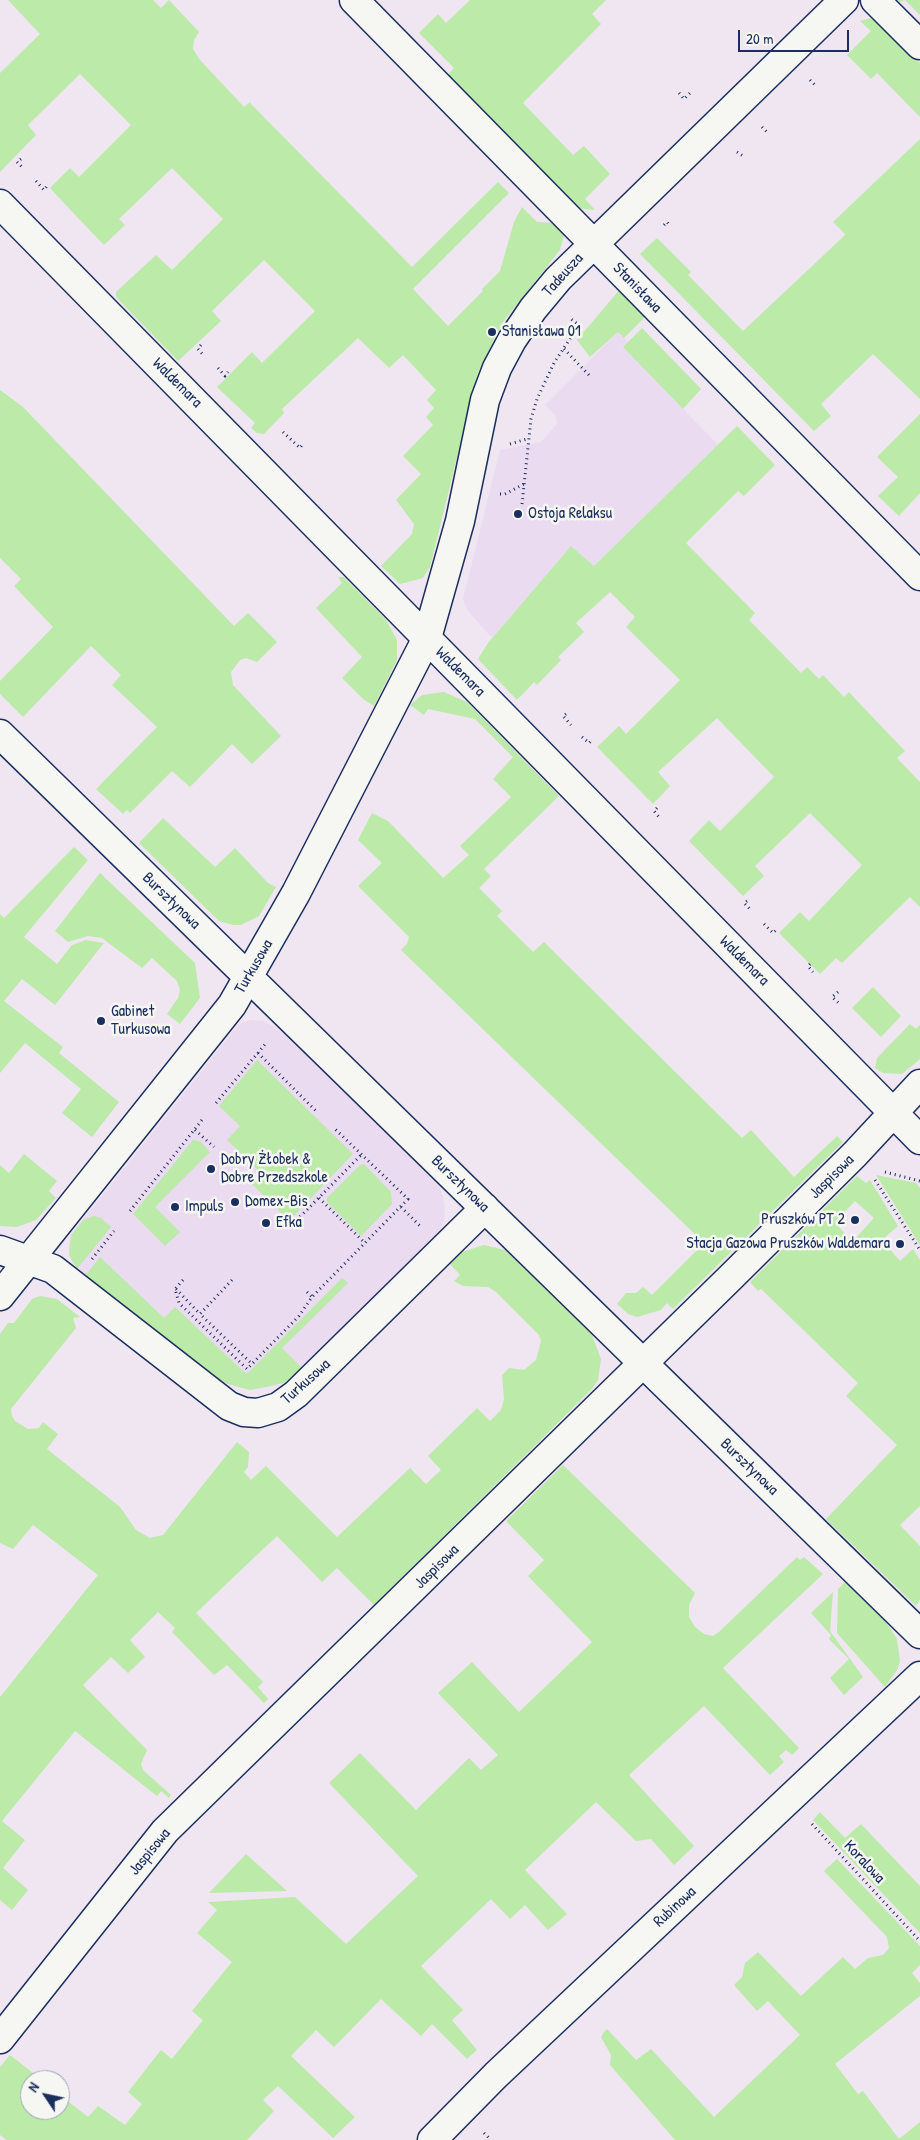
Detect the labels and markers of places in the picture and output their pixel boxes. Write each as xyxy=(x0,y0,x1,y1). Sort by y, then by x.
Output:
place label: Stanisława 01 xyxy=(502,322,581,342)
marker: Stanisława 01 xyxy=(486,326,498,338)
place label: Ostoja Relaksu xyxy=(528,504,612,524)
marker: Ostoja Relaksu xyxy=(512,508,524,520)
place label: Gabinet Turkusowa xyxy=(111,1002,170,1040)
marker: Gabinet Turkusowa xyxy=(95,1015,107,1027)
place label: Dobry Żłobek & Dobre Przedszkole xyxy=(221,1150,328,1188)
marker: Dobry Żłobek & Dobre Przedszkole xyxy=(205,1163,217,1175)
place label: Domex-Bis xyxy=(245,1192,308,1212)
marker: Domex-Bis xyxy=(229,1196,241,1208)
place label: Impuls xyxy=(185,1197,223,1217)
marker: Impuls xyxy=(169,1201,181,1213)
place label: Pruszków PT 2 xyxy=(761,1210,845,1230)
place label: Efka xyxy=(276,1213,302,1233)
marker: Pruszków PT 2 xyxy=(849,1214,861,1226)
marker: Efka xyxy=(260,1217,272,1229)
place label: Stacja Gazowa Pruszków Waldemara xyxy=(686,1234,890,1254)
marker: Stacja Gazowa Pruszków Waldemara xyxy=(894,1238,906,1250)

